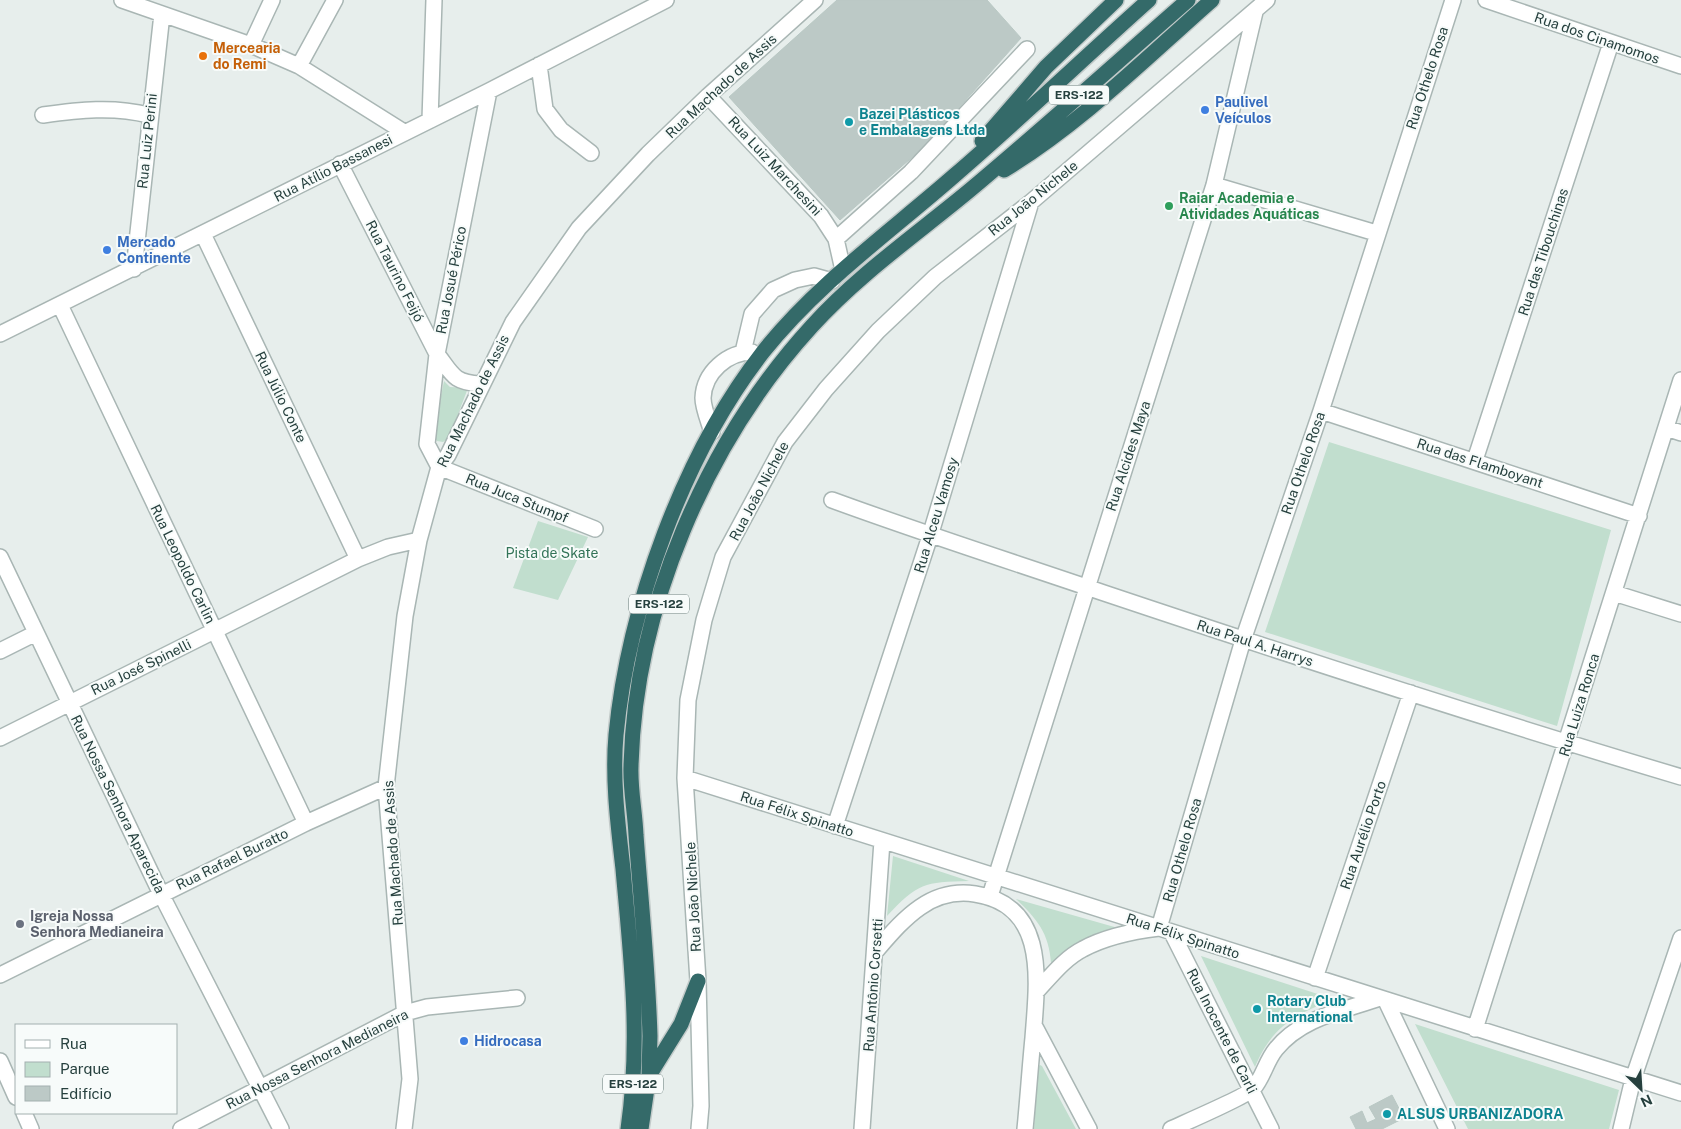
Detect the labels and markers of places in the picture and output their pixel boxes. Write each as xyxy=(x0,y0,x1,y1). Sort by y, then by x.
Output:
place label: Mercearia do Remi xyxy=(213,40,281,72)
marker: Mercearia do Remi xyxy=(197,50,209,62)
place label: Paulivel Veículos xyxy=(1215,94,1271,126)
marker: Paulivel Veículos xyxy=(1199,104,1211,116)
place label: Bazei Plásticos e Embalagens Ltda xyxy=(859,106,985,138)
marker: Bazei Plásticos e Embalagens Ltda xyxy=(843,116,855,128)
place label: Raiar Academia e Atividades Aquáticas xyxy=(1179,190,1319,222)
marker: Raiar Academia e Atividades Aquáticas xyxy=(1163,200,1175,212)
place label: Mercado Continente xyxy=(117,234,191,266)
marker: Mercado Continente xyxy=(101,244,113,256)
place label: Igreja Nossa Senhora Medianeira xyxy=(30,908,164,940)
marker: Igreja Nossa Senhora Medianeira xyxy=(14,918,26,930)
place label: Rotary Club International xyxy=(1267,993,1354,1025)
marker: Rotary Club International xyxy=(1251,1003,1263,1015)
place label: Hidrocasa xyxy=(474,1033,542,1049)
marker: Hidrocasa xyxy=(458,1035,470,1047)
place label: ALSUS URBANIZADORA xyxy=(1397,1106,1563,1122)
marker: ALSUS URBANIZADORA xyxy=(1381,1108,1393,1120)

